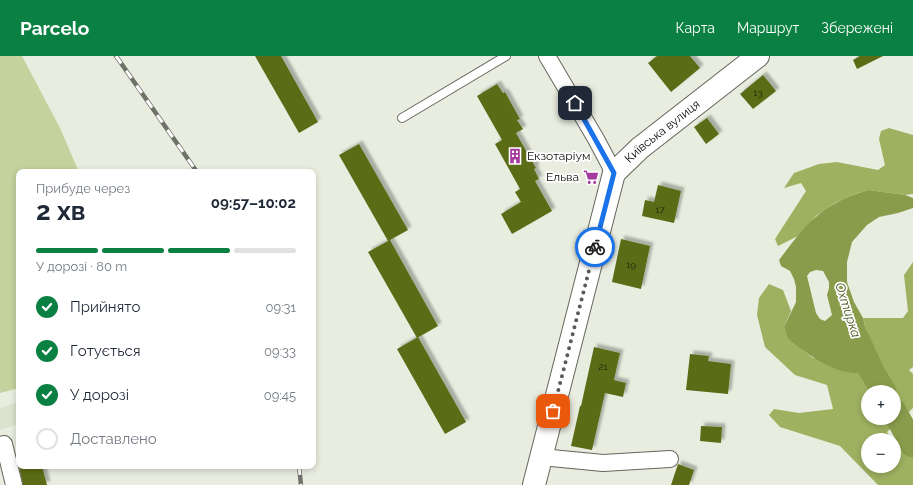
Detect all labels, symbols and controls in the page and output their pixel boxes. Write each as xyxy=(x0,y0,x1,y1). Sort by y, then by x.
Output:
text: Parcelo xyxy=(20,17,89,39)
text: Карта xyxy=(676,20,715,36)
text: Маршрут xyxy=(737,20,799,36)
text: Збережені xyxy=(821,20,893,36)
pin xyxy=(558,86,592,120)
house number: 13 xyxy=(753,87,763,98)
icon: home xyxy=(564,92,586,114)
street label: Київська вулиця xyxy=(622,97,703,166)
building icon: Екзотаріум xyxy=(506,147,524,165)
place label: Екзотаріум xyxy=(527,149,590,163)
supermarket icon: Ельва xyxy=(582,168,600,186)
place label: Ельва xyxy=(546,170,579,184)
text: Прибуде через xyxy=(36,181,130,196)
text: 09:57–10:02 xyxy=(211,194,296,212)
text: 2 хв xyxy=(36,196,85,226)
house number: 17 xyxy=(655,204,665,215)
courier xyxy=(575,227,615,267)
icon: bike xyxy=(584,236,606,258)
text: У дорозі · 80 m xyxy=(36,259,127,274)
house number: 19 xyxy=(626,259,636,270)
water label: Охтирка xyxy=(832,281,864,340)
icon: check xyxy=(36,296,58,318)
text: Прийнято xyxy=(70,298,140,316)
text: 09:31 xyxy=(265,300,296,315)
icon: check xyxy=(36,340,58,362)
text: Готується xyxy=(70,342,140,360)
text: 09:33 xyxy=(264,344,296,359)
house number: 21 xyxy=(598,361,608,372)
icon: check xyxy=(36,384,58,406)
map controls xyxy=(861,385,901,473)
button: + xyxy=(861,385,901,425)
text: У дорозі xyxy=(70,386,129,404)
text: 09:45 xyxy=(264,388,296,403)
pin xyxy=(536,394,570,428)
icon: bag xyxy=(542,400,564,422)
text: Доставлено xyxy=(70,430,157,448)
button: − xyxy=(861,433,901,473)

